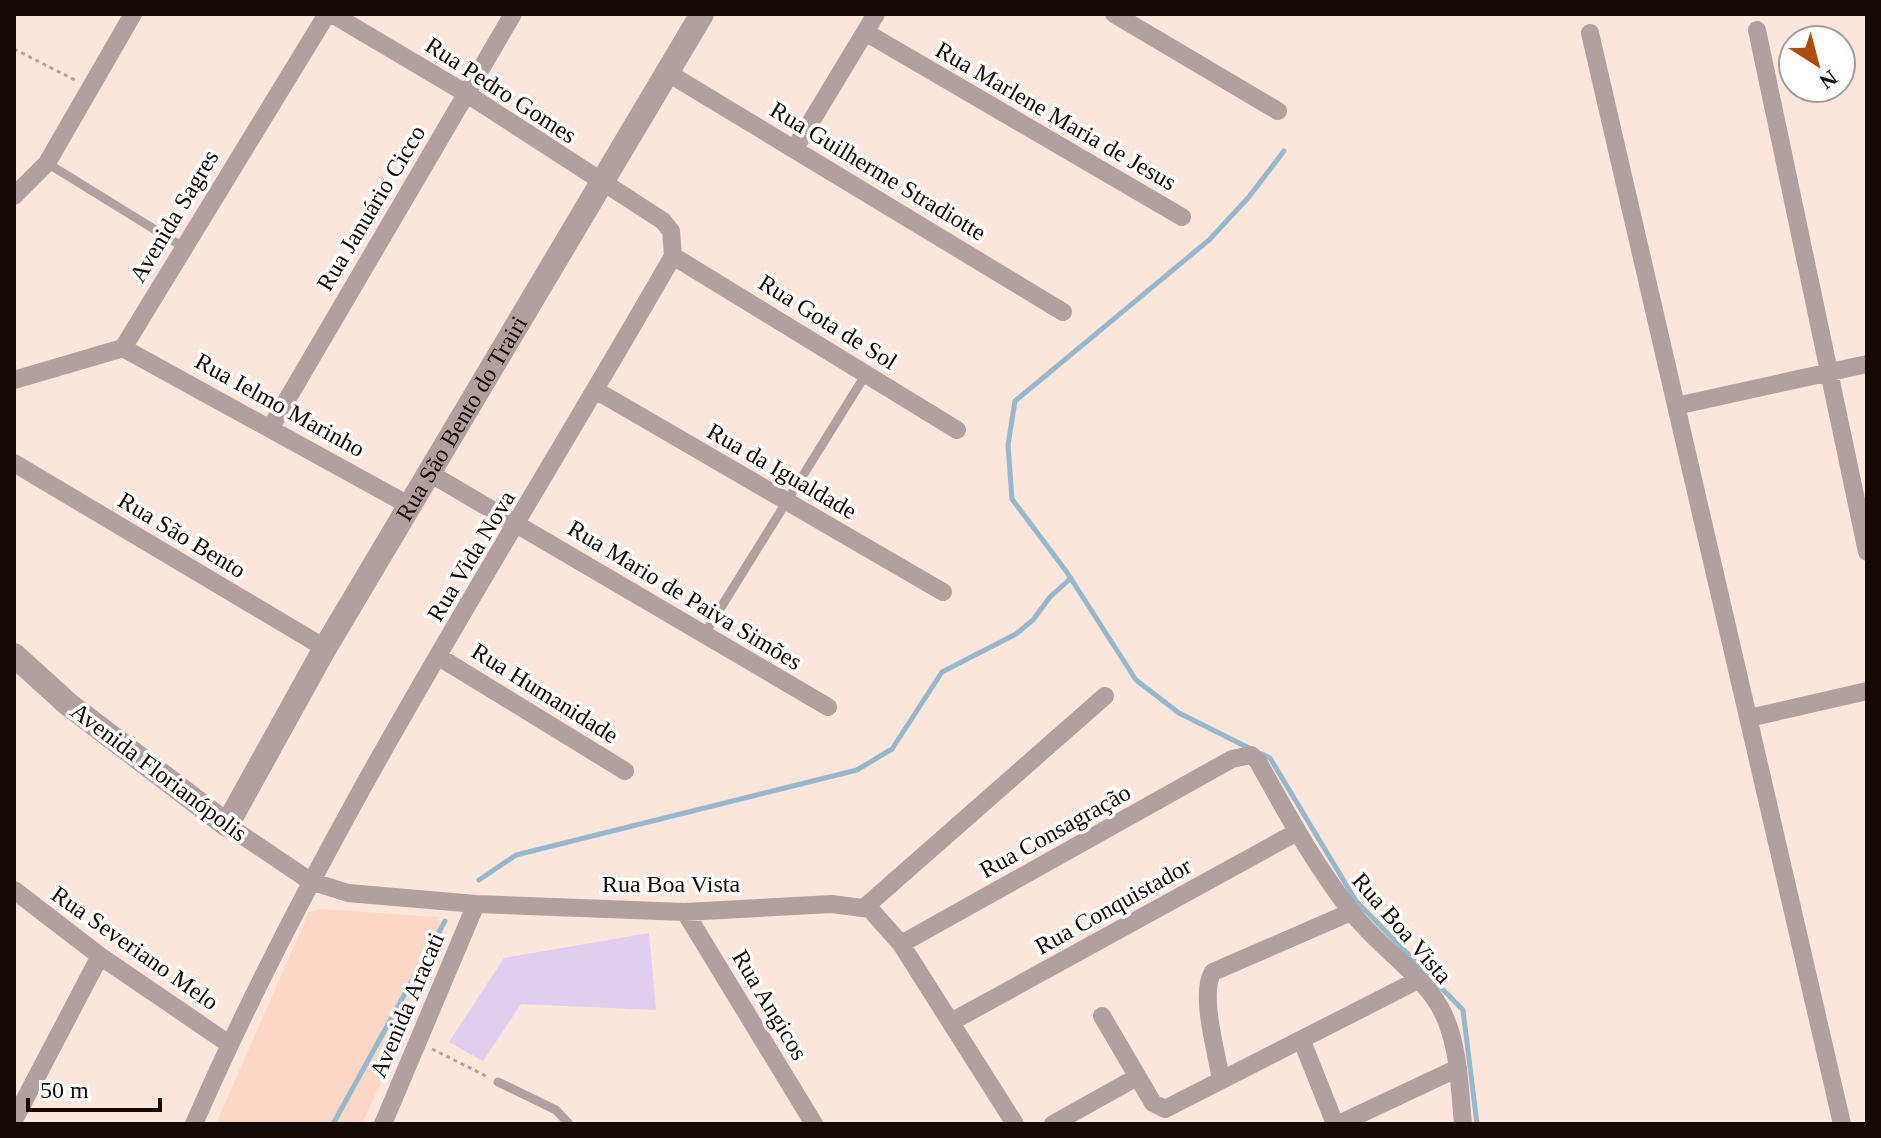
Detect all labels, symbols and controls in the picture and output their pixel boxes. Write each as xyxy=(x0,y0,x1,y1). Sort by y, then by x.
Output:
north arrow xyxy=(1777,24,1857,104)
street label: Rua Pedro Gomes xyxy=(421,32,581,148)
street label: Rua Marlene Maria de Jesus xyxy=(931,36,1181,196)
text: N xyxy=(1815,65,1842,95)
street label: Rua Guilherme Stradiotte xyxy=(766,96,990,246)
street label: Rua Januário Cicco xyxy=(311,121,431,295)
street label: Avenida Sagres xyxy=(124,145,224,287)
street label: Rua Gota de Sol xyxy=(754,269,902,375)
street label: Rua São Bento do Trairi xyxy=(391,311,532,526)
street label: Rua Ielmo Marinho xyxy=(191,348,369,462)
street label: Rua da Igualdade xyxy=(703,418,861,524)
street label: Rua Vida Nova xyxy=(422,486,520,626)
street label: Rua São Bento xyxy=(114,487,250,583)
street label: Rua Mario de Paiva Simões xyxy=(563,515,807,675)
street label: Rua Humanidade xyxy=(467,638,623,748)
street label: Avenida Florianópolis xyxy=(66,697,252,847)
street label: Rua Consagração xyxy=(975,779,1135,883)
street label: Rua Conquistador xyxy=(1031,852,1195,960)
street label: Rua Boa Vista xyxy=(1347,867,1457,989)
street label: Rua Boa Vista xyxy=(602,871,740,897)
street label: Rua Severiano Melo xyxy=(47,881,223,1015)
street label: Avenida Aracati xyxy=(365,928,449,1081)
street label: Rua Angicos xyxy=(727,945,813,1065)
scale bar xyxy=(28,1062,160,1112)
text: 50 m xyxy=(40,1077,89,1103)

